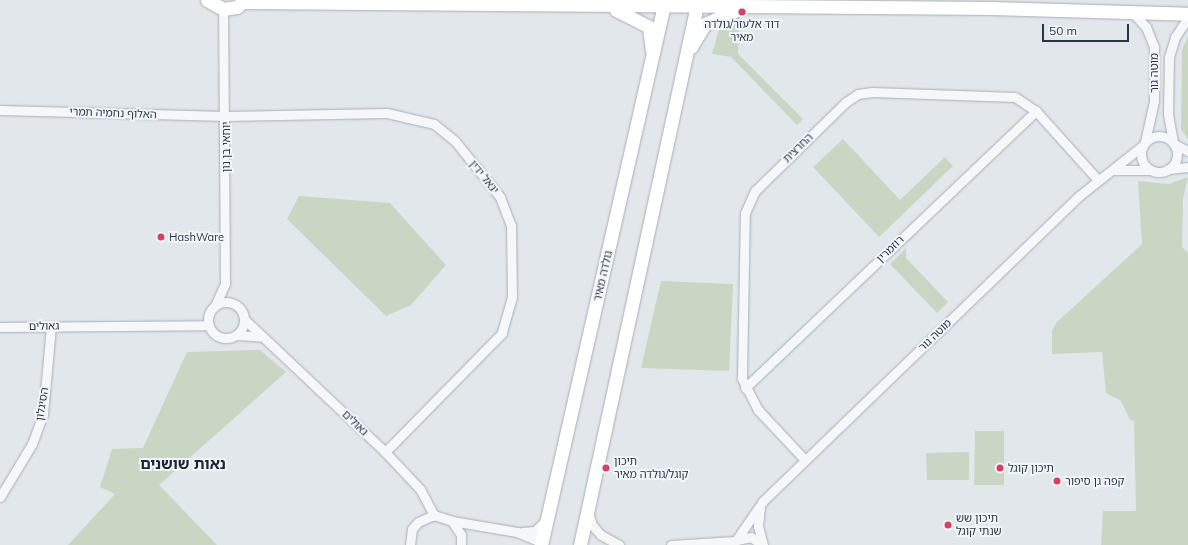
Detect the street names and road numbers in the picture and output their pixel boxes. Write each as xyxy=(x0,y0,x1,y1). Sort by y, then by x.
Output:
street label: מוטה גור xyxy=(1147,53,1161,93)
street label: האלוף נחמיה תמרי xyxy=(69,105,157,121)
street label: יוחאי בן נון xyxy=(219,122,233,172)
street label: החרצית xyxy=(780,131,816,165)
street label: יגאל ידין xyxy=(467,158,501,196)
street label: רוזמרין xyxy=(874,233,906,265)
street label: גולדה מאיר xyxy=(591,249,615,303)
street label: מוטה גור xyxy=(916,316,954,354)
street label: גאולים xyxy=(29,319,59,333)
street label: הסיגלון xyxy=(33,386,51,422)
street label: גאולים xyxy=(339,408,371,438)

